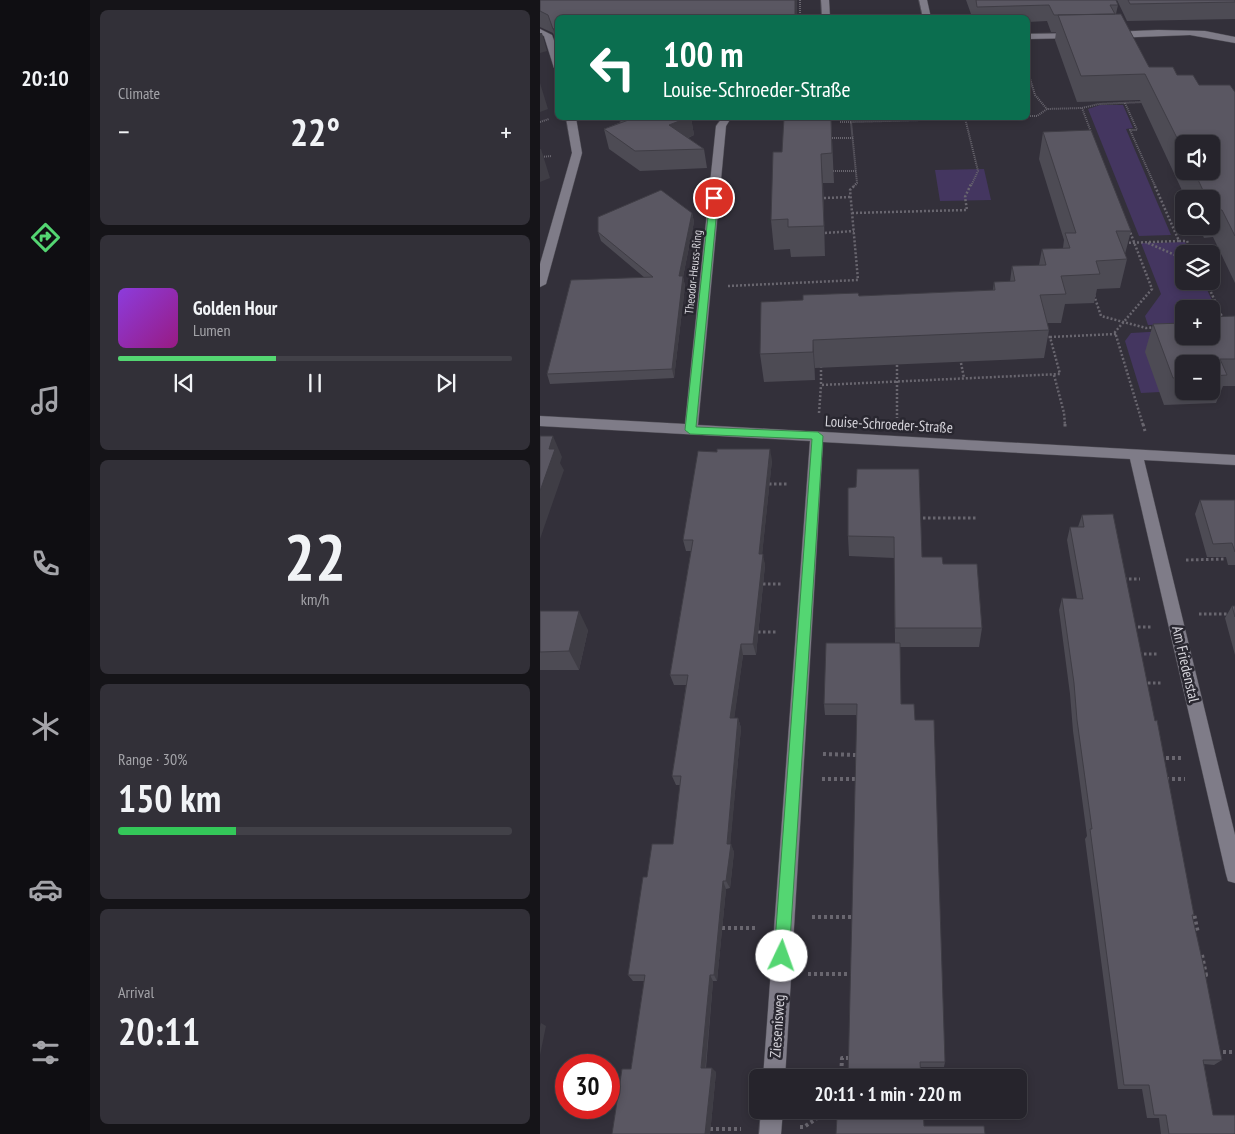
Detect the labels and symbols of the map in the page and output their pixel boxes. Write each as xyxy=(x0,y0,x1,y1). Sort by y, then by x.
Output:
pin xyxy=(693,177,735,219)
street label: Theodor-Heuss-Ring xyxy=(681,229,705,315)
street label: Louise-Schroeder-Straße xyxy=(825,411,953,437)
street label: Am Friedenstal xyxy=(1168,624,1204,705)
position arrow xyxy=(755,929,807,981)
street label: Ziesenisweg xyxy=(765,994,789,1058)
speed limit sign: 30 xyxy=(555,1054,620,1119)

